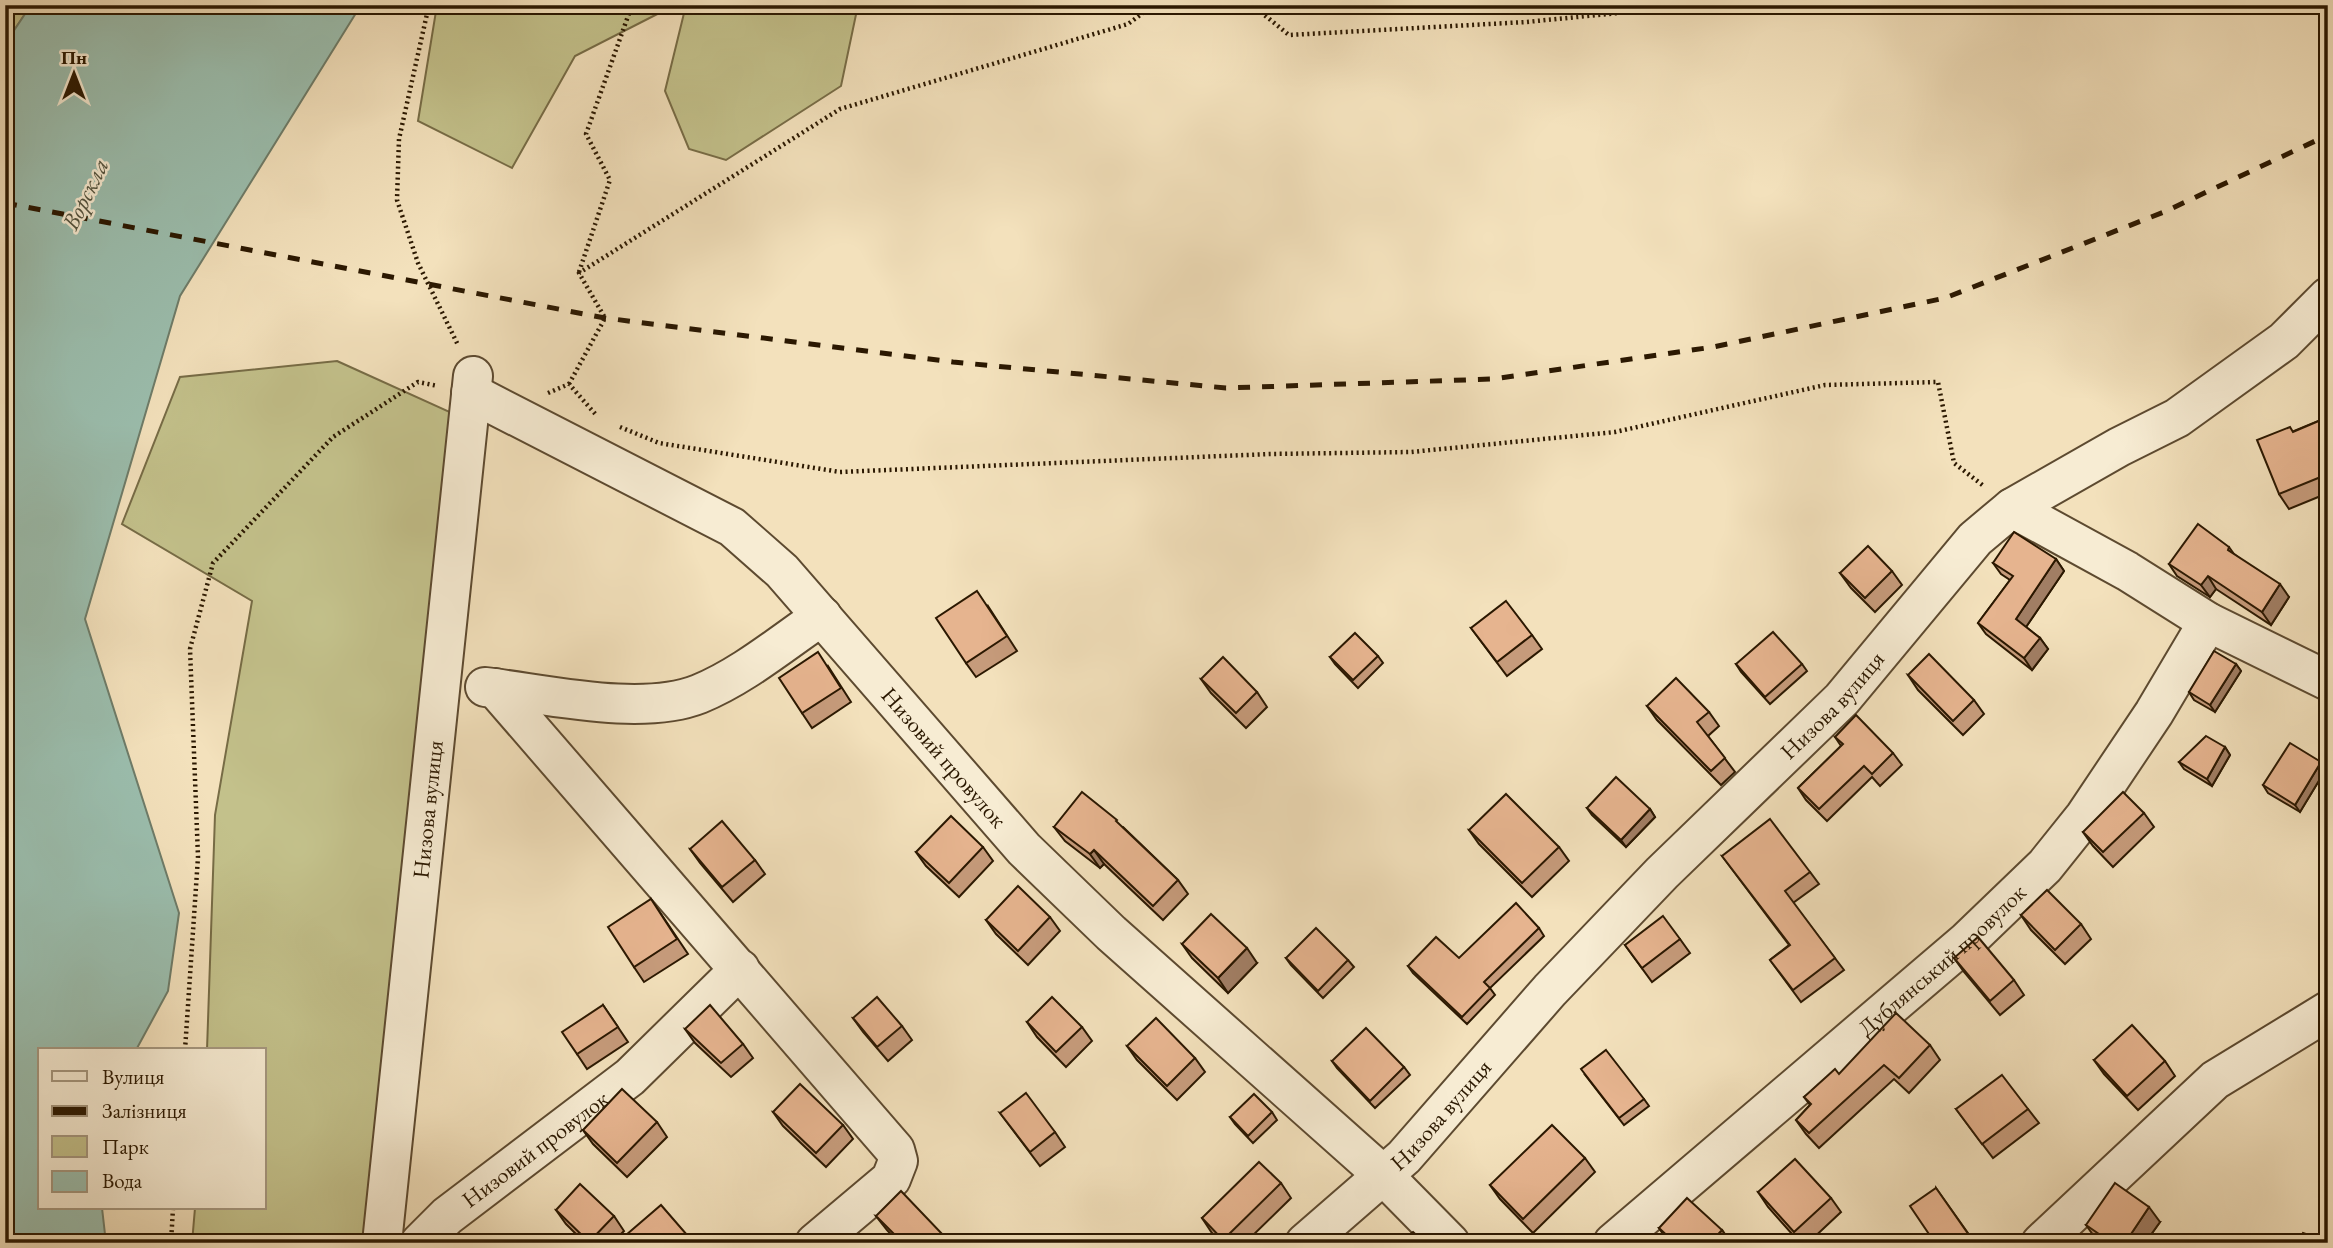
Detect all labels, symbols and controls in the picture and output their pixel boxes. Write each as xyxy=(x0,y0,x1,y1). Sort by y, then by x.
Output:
north arrow xyxy=(38,38,108,108)
text: Пн xyxy=(61,45,87,70)
water label: Ворскла xyxy=(54,153,116,236)
street label: Низова вулиця xyxy=(1774,645,1891,766)
street label: Низовий провулок xyxy=(875,681,1014,834)
street label: Низова вулиця xyxy=(405,739,450,880)
street label: Дублянський провулок xyxy=(1852,877,2032,1043)
legend xyxy=(38,1048,266,1210)
street label: Низова вулиця xyxy=(1384,1053,1498,1177)
text: Вулиця xyxy=(102,1063,164,1090)
street label: Низовий провулок xyxy=(456,1084,615,1214)
text: Залізниця xyxy=(102,1097,187,1124)
text: Парк xyxy=(102,1133,149,1160)
text: Вода xyxy=(102,1167,143,1194)

